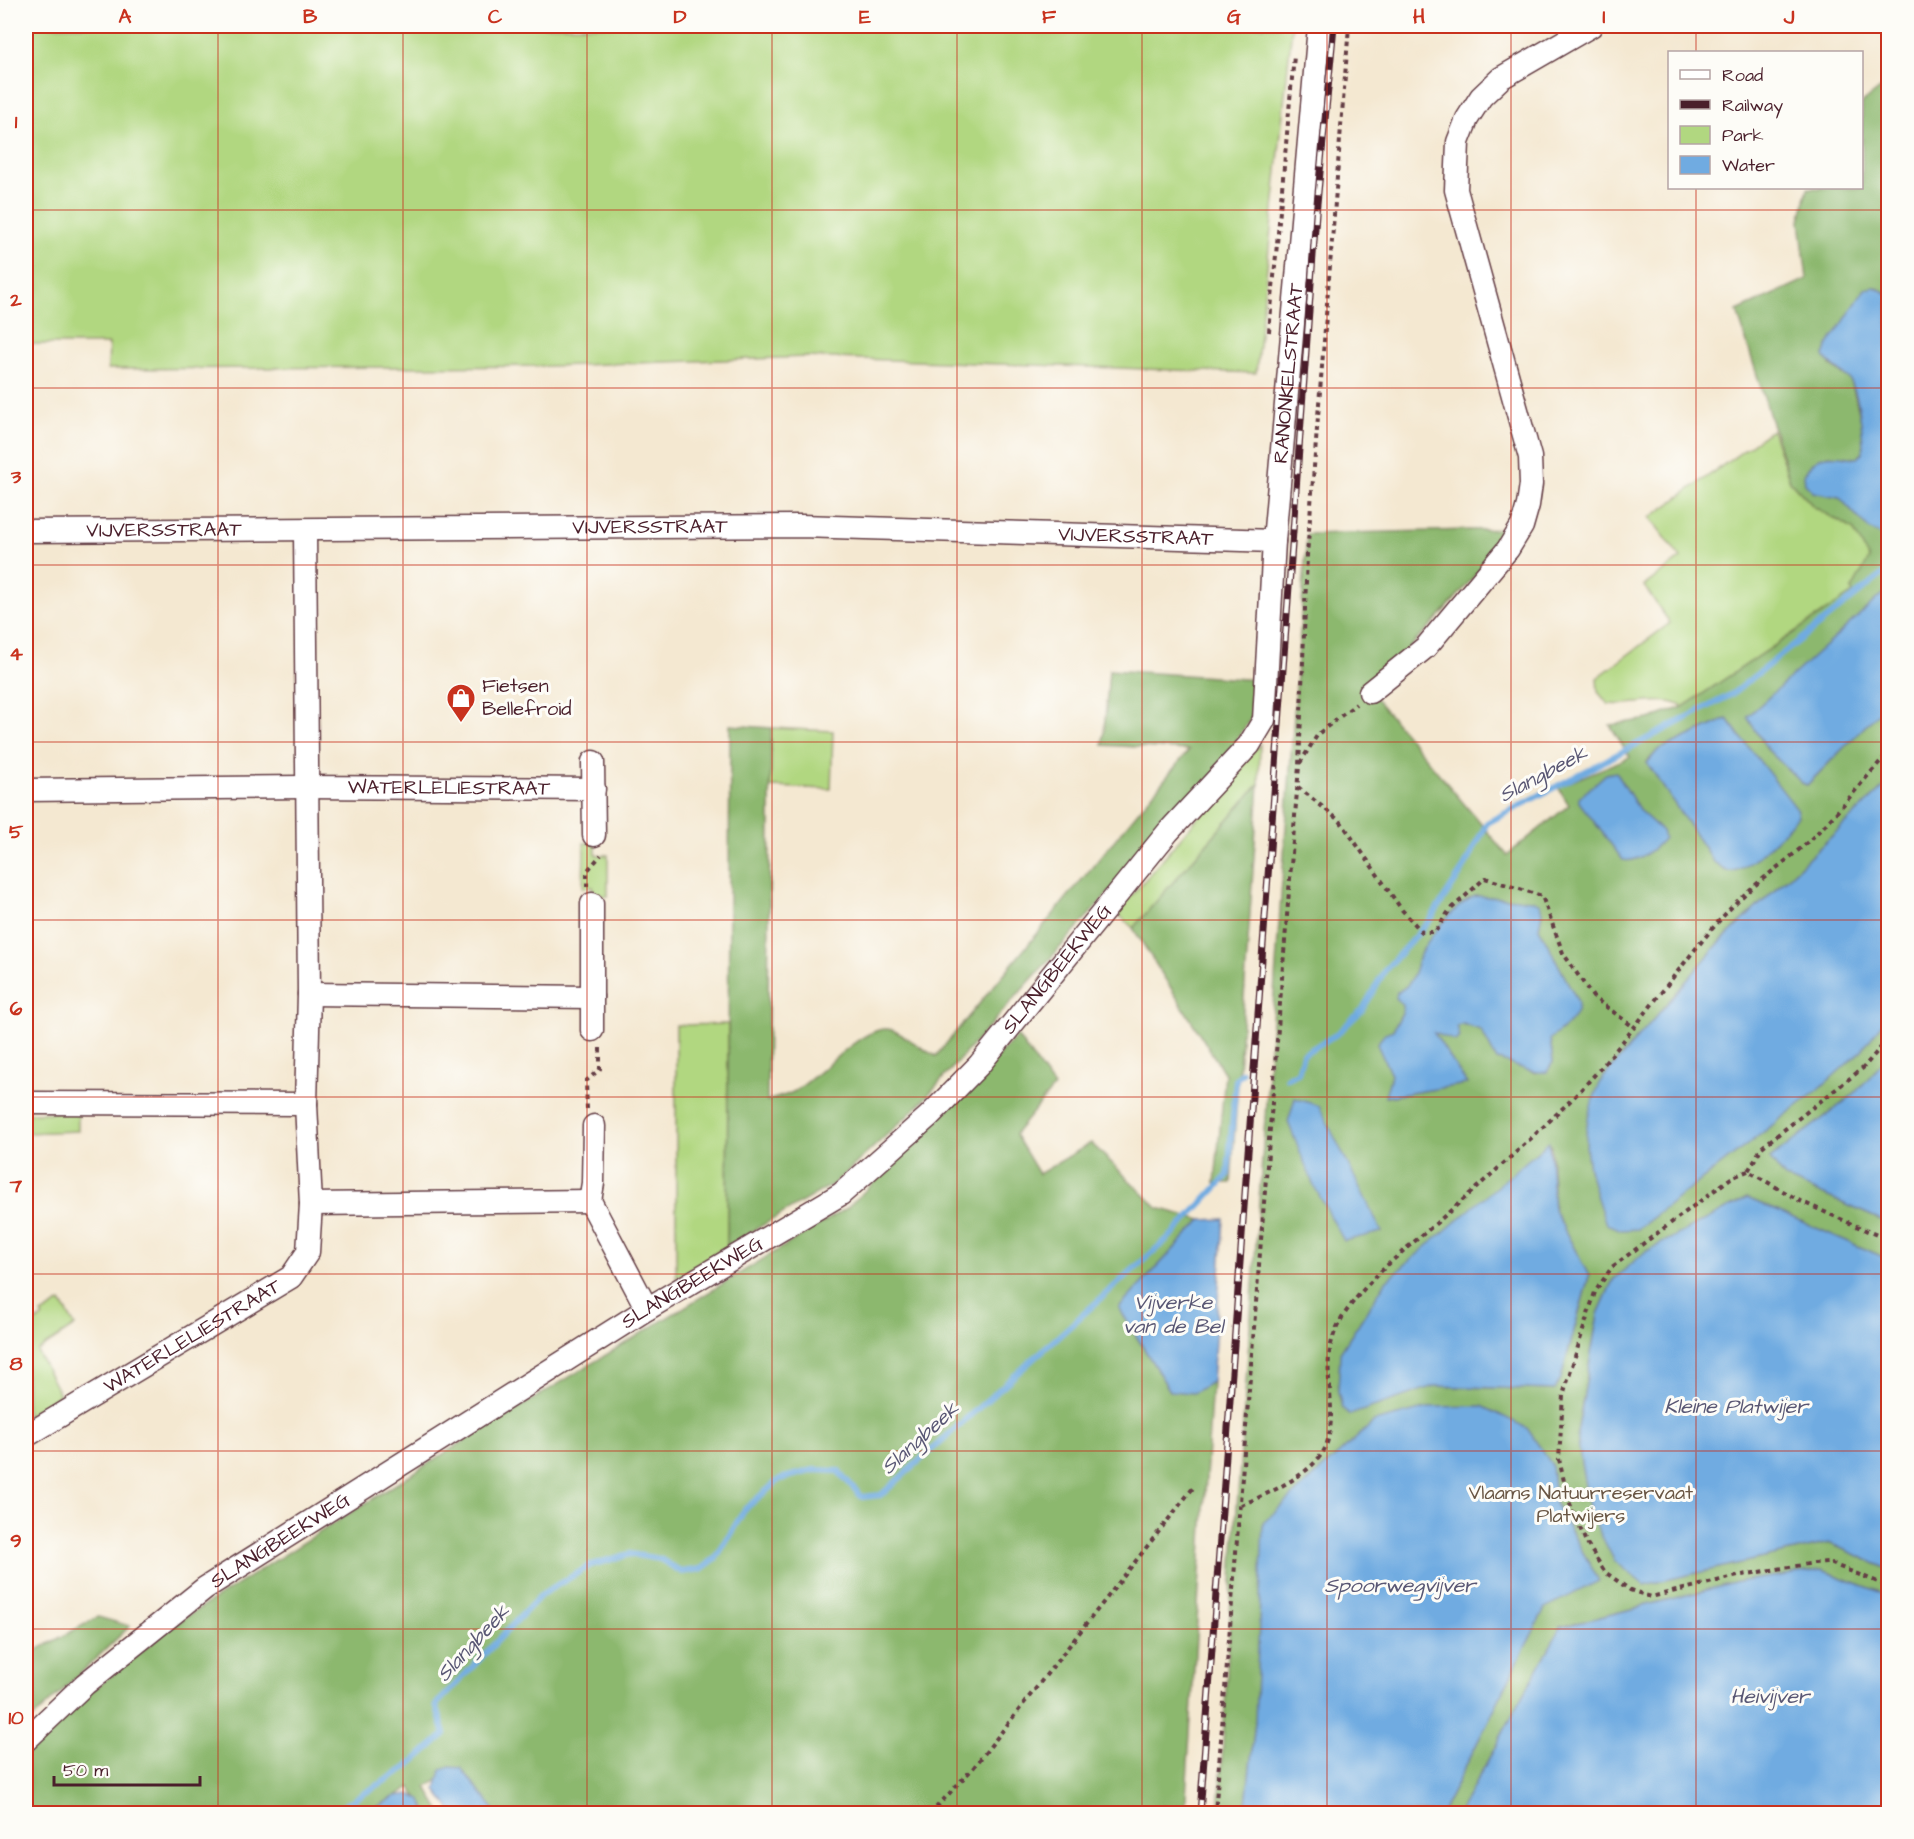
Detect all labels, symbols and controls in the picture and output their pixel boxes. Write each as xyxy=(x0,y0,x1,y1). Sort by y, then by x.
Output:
text: A xyxy=(119,3,132,31)
text: B xyxy=(303,3,318,31)
text: C xyxy=(488,3,503,31)
text: D xyxy=(674,3,687,31)
text: E xyxy=(859,3,871,31)
text: F xyxy=(1042,3,1057,31)
text: G xyxy=(1227,3,1241,31)
text: H xyxy=(1413,3,1425,31)
text: I xyxy=(1602,3,1606,31)
text: J xyxy=(1783,3,1795,31)
legend xyxy=(1668,51,1863,189)
text: Road xyxy=(1722,63,1763,88)
text: Railway xyxy=(1722,93,1783,119)
text: 1 xyxy=(15,108,18,136)
text: Park xyxy=(1722,123,1764,148)
text: Water xyxy=(1722,153,1775,178)
street label: RANONKELSTRAAT xyxy=(1267,281,1311,465)
text: 2 xyxy=(9,286,22,314)
text: 3 xyxy=(10,463,22,491)
street label: VIJVERSSTRAAT xyxy=(572,512,728,541)
street label: VIJVERSSTRAAT xyxy=(86,516,242,545)
street label: VIJVERSSTRAAT xyxy=(1058,520,1214,553)
text: 4 xyxy=(9,640,23,668)
place label: Fietsen Bellefroid xyxy=(482,672,572,723)
shop icon: Fietsen Bellefroid xyxy=(445,682,477,724)
water label: Slangbeek xyxy=(1494,738,1594,810)
street label: WATERLELIESTRAAT xyxy=(348,773,551,803)
text: 5 xyxy=(9,818,24,846)
street label: SLANGBEEKWEG xyxy=(996,898,1118,1040)
text: 6 xyxy=(10,995,23,1023)
text: 7 xyxy=(9,1172,23,1200)
street label: SLANGBEEKWEG xyxy=(616,1229,768,1336)
street label: WATERLELIESTRAAT xyxy=(98,1272,287,1400)
water label: Vijverke van de Bel xyxy=(1123,1288,1226,1341)
text: 8 xyxy=(10,1350,23,1378)
water label: Kleine Platwijer xyxy=(1664,1392,1810,1421)
water label: Slangbeek xyxy=(875,1394,967,1482)
park label: Vlaams Natuurreservaat Platwijers xyxy=(1469,1479,1693,1530)
street label: SLANGBEEKWEG xyxy=(205,1486,356,1595)
text: 9 xyxy=(10,1527,22,1555)
water label: Spoorwegvijver xyxy=(1324,1571,1478,1601)
water label: Slangbeek xyxy=(430,1597,518,1689)
water label: Heivijver xyxy=(1731,1682,1812,1711)
text: 10 xyxy=(8,1704,24,1732)
scale bar xyxy=(54,1749,200,1787)
text: 50 m xyxy=(63,1758,108,1783)

